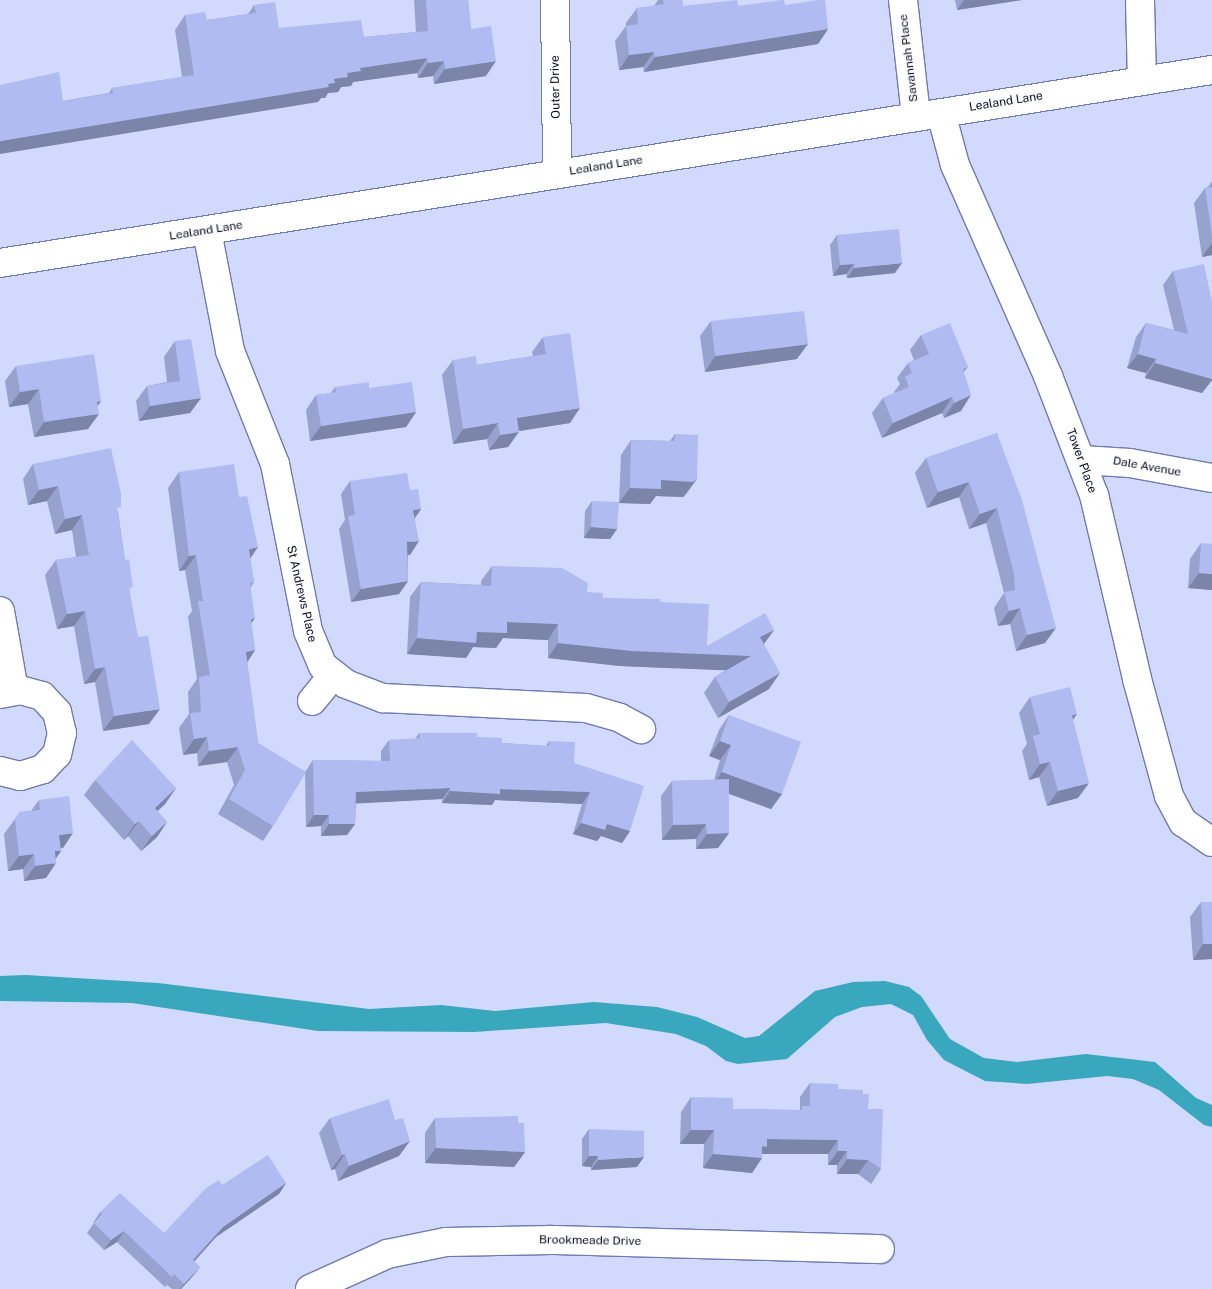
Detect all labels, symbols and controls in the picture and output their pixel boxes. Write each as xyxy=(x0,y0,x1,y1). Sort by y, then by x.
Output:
street label: Savannah Place xyxy=(896,13,922,103)
street label: Outer Drive xyxy=(548,55,564,119)
street label: Lealand Lane xyxy=(968,89,1044,115)
street label: Lealand Lane xyxy=(568,153,644,179)
street label: Lealand Lane xyxy=(168,218,244,244)
street label: Tower Place xyxy=(1063,427,1099,495)
street label: Dale Avenue xyxy=(1112,454,1182,480)
street label: St Andrews Place xyxy=(283,544,319,644)
street label: Brookmeade Drive xyxy=(539,1233,641,1249)

